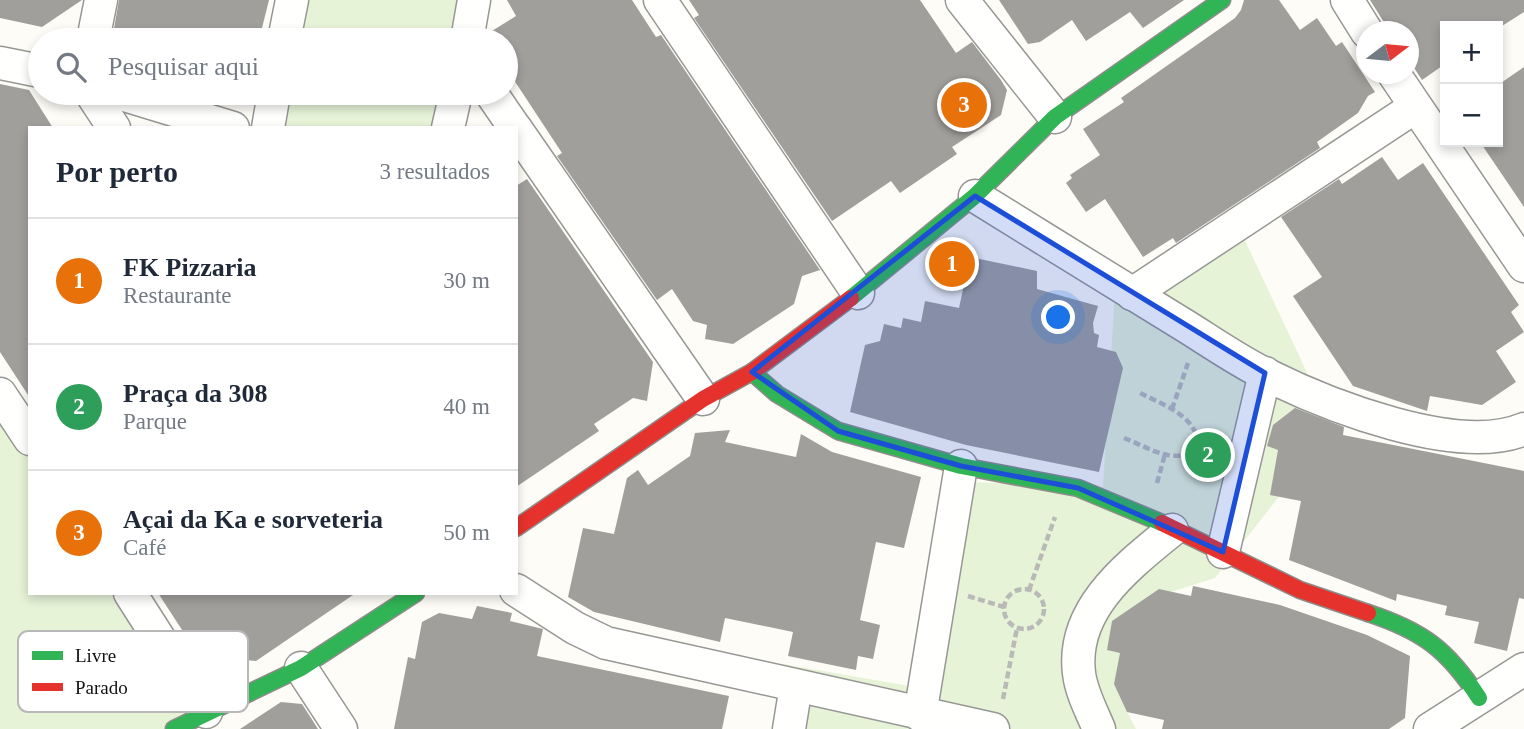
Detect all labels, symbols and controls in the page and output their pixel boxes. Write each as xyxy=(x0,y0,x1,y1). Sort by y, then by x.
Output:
north arrow xyxy=(1356,21,1419,84)
map controls xyxy=(1440,21,1503,147)
button: + xyxy=(1440,21,1503,84)
search box xyxy=(28,28,518,105)
icon: search xyxy=(52,48,90,86)
text: Pesquisar aqui xyxy=(108,52,259,81)
pin: 3 xyxy=(941,79,987,131)
button: − xyxy=(1440,84,1503,147)
text: Por perto xyxy=(56,155,178,188)
text: 3 resultados xyxy=(379,159,490,184)
pin: 1 xyxy=(929,238,975,290)
text: FK Pizzaria xyxy=(123,253,257,282)
text: 1 xyxy=(73,268,85,293)
text: 30 m xyxy=(443,268,490,293)
text: Restaurante xyxy=(123,283,232,308)
your location xyxy=(1041,300,1075,334)
text: Praça da 308 xyxy=(123,379,267,408)
text: 2 xyxy=(73,394,85,419)
text: 40 m xyxy=(443,394,490,419)
text: Parque xyxy=(123,409,187,434)
pin: 2 xyxy=(1185,429,1231,481)
text: Açai da Ka e sorveteria xyxy=(123,505,383,534)
text: 3 xyxy=(73,520,85,545)
text: 50 m xyxy=(443,520,490,545)
text: Café xyxy=(123,535,166,560)
legend xyxy=(18,631,248,712)
text: Livre xyxy=(75,645,116,666)
text: Parado xyxy=(75,677,128,698)

